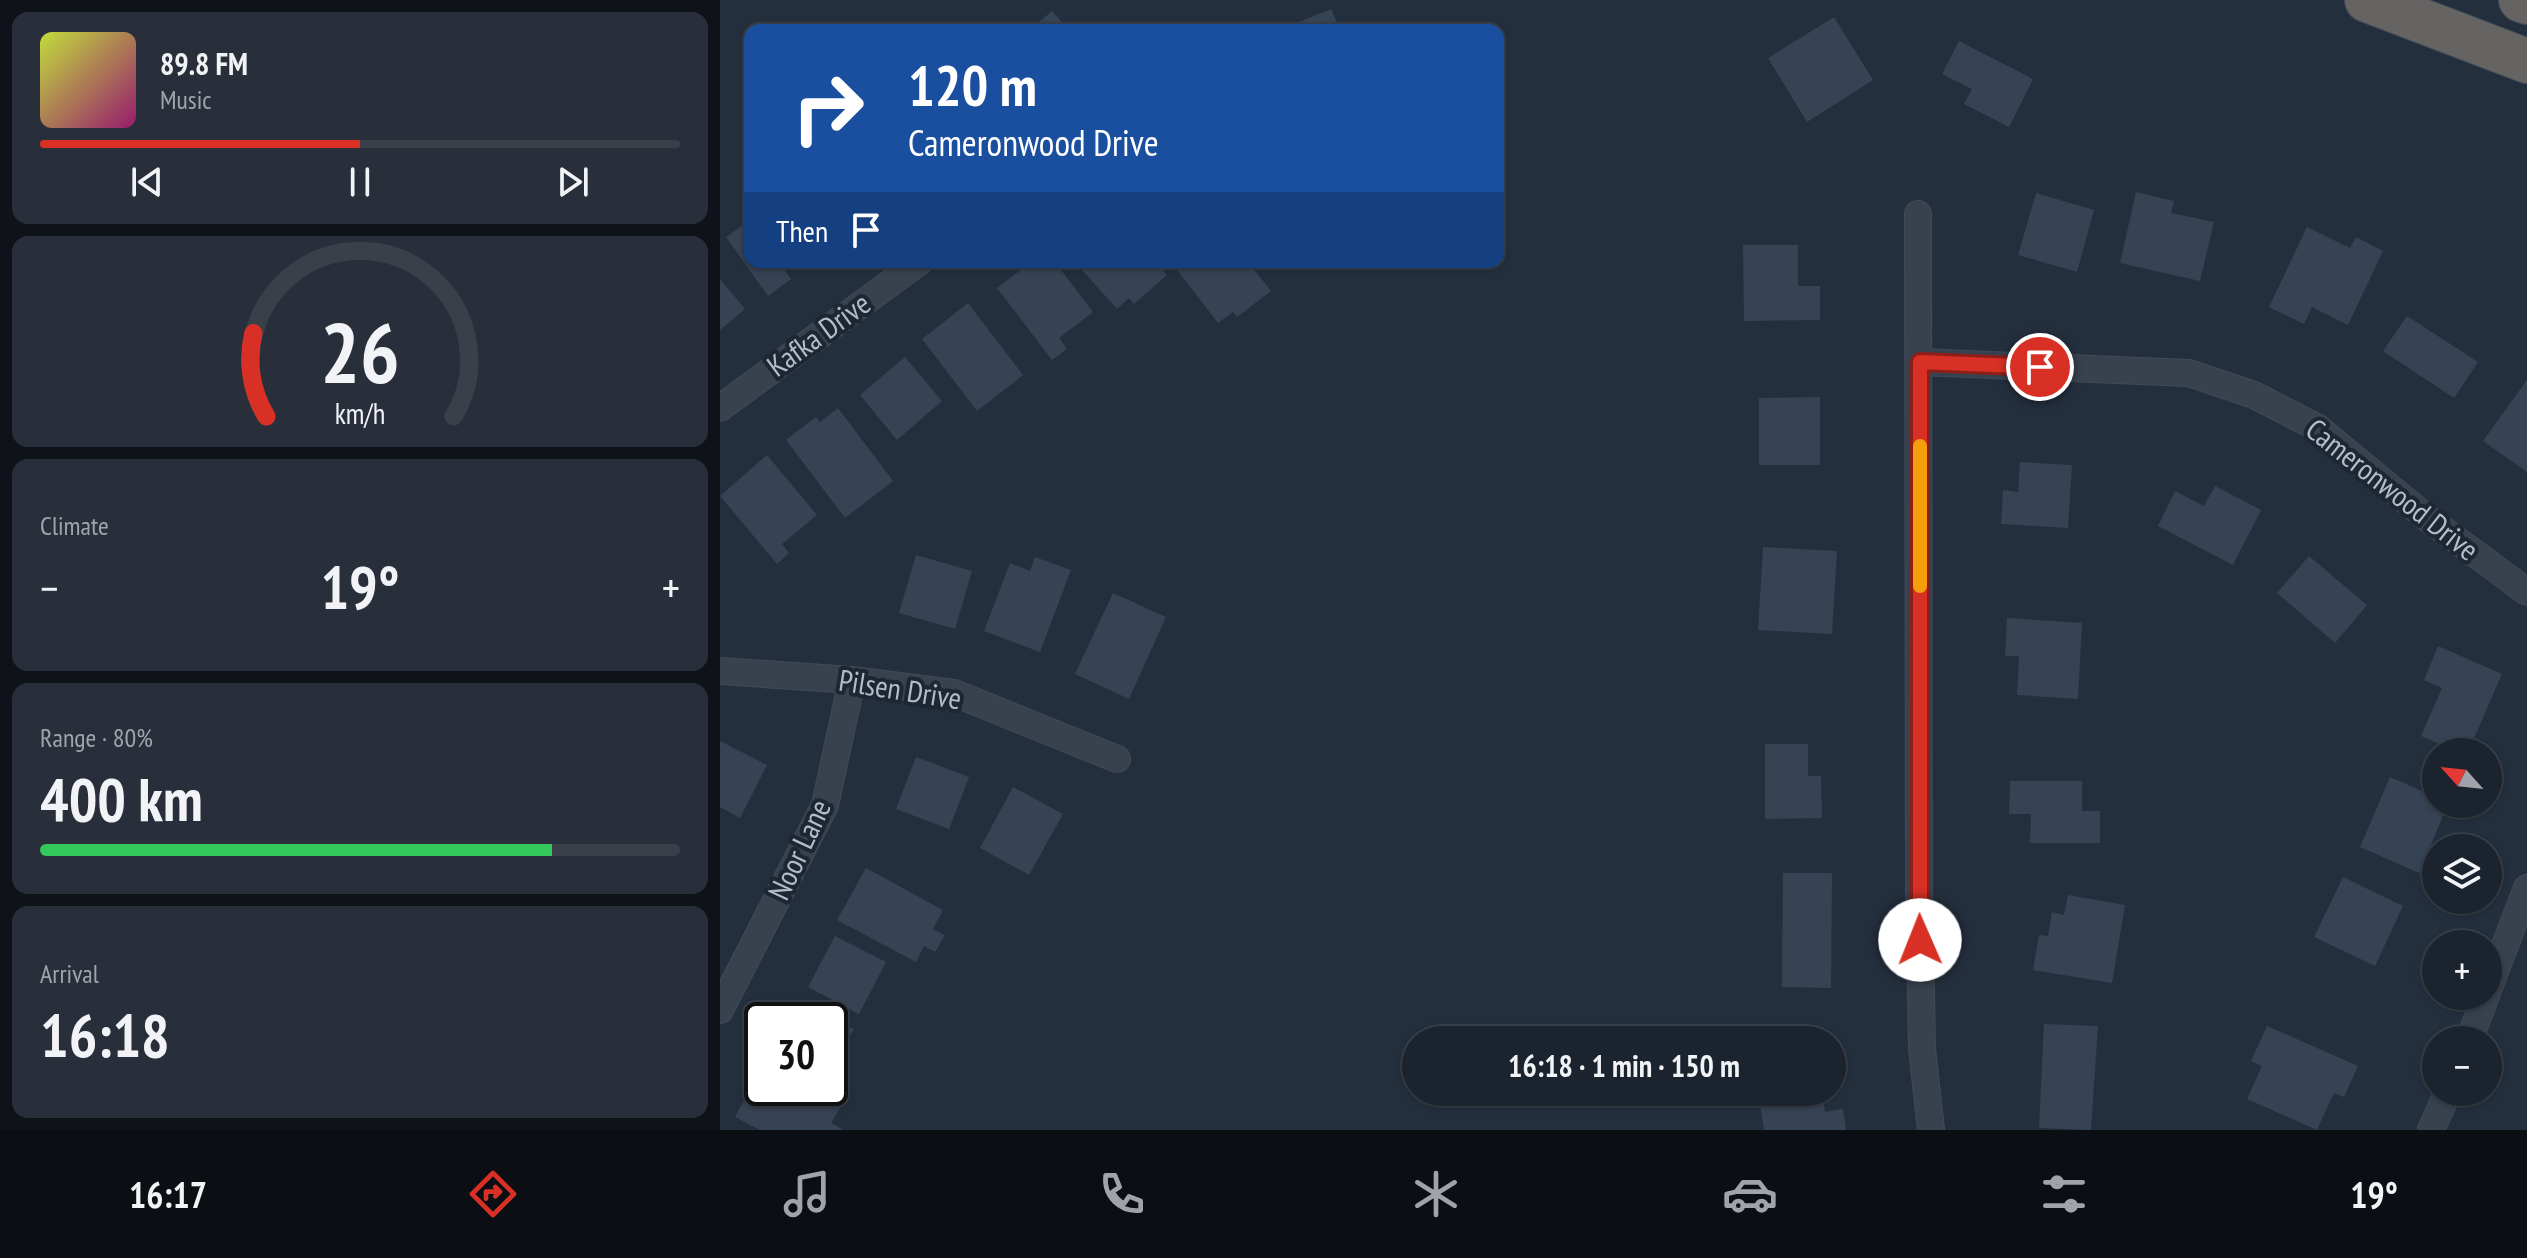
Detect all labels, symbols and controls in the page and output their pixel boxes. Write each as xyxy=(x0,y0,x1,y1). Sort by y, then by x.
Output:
text: 89.8 FM xyxy=(160,44,248,83)
text: 120 m xyxy=(908,49,1037,121)
icon: right xyxy=(776,56,880,160)
text: Music xyxy=(160,83,212,116)
text: Cameronwood Drive xyxy=(908,119,1159,166)
icon: previous xyxy=(125,160,169,204)
icon: pause xyxy=(338,160,382,204)
icon: next xyxy=(551,160,595,204)
icon: arrive xyxy=(844,208,888,252)
text: Then xyxy=(776,211,828,250)
street label: Kafka Drive xyxy=(759,283,877,384)
text: 26 xyxy=(320,298,400,406)
pin xyxy=(2006,333,2074,401)
icon: arrive xyxy=(2018,345,2062,389)
text: km/h xyxy=(335,396,385,433)
street label: Cameronwood Drive xyxy=(2299,409,2487,568)
text: Climate xyxy=(40,509,109,542)
text: 19° xyxy=(320,548,400,626)
text: − xyxy=(40,559,58,616)
text: + xyxy=(662,559,680,616)
street label: Pilsen Drive xyxy=(836,660,964,717)
text: Range · 80% xyxy=(40,721,153,754)
north arrow xyxy=(2422,738,2502,818)
map controls xyxy=(2422,738,2502,1106)
text: 400 km xyxy=(40,760,203,838)
street label: Noor Lane xyxy=(759,793,839,906)
button: layers xyxy=(2422,834,2502,914)
position arrow xyxy=(1878,898,1962,982)
button: + xyxy=(2422,930,2502,1010)
text: Arrival xyxy=(40,957,99,990)
text: 16:18 xyxy=(40,996,170,1074)
speed limit sign: 30 xyxy=(744,1002,848,1106)
button: − xyxy=(2422,1026,2502,1106)
text: 16:18 · 1 min · 150 m xyxy=(1508,1046,1740,1085)
icon: directions xyxy=(465,1166,521,1222)
icon: music xyxy=(779,1166,835,1222)
icon: phone xyxy=(1094,1166,1150,1222)
icon: climate xyxy=(1408,1166,1464,1222)
icon: car xyxy=(1722,1166,1778,1222)
icon: filters xyxy=(2036,1166,2092,1222)
text: 16:17 xyxy=(129,1171,207,1218)
text: 19° xyxy=(2350,1171,2398,1218)

